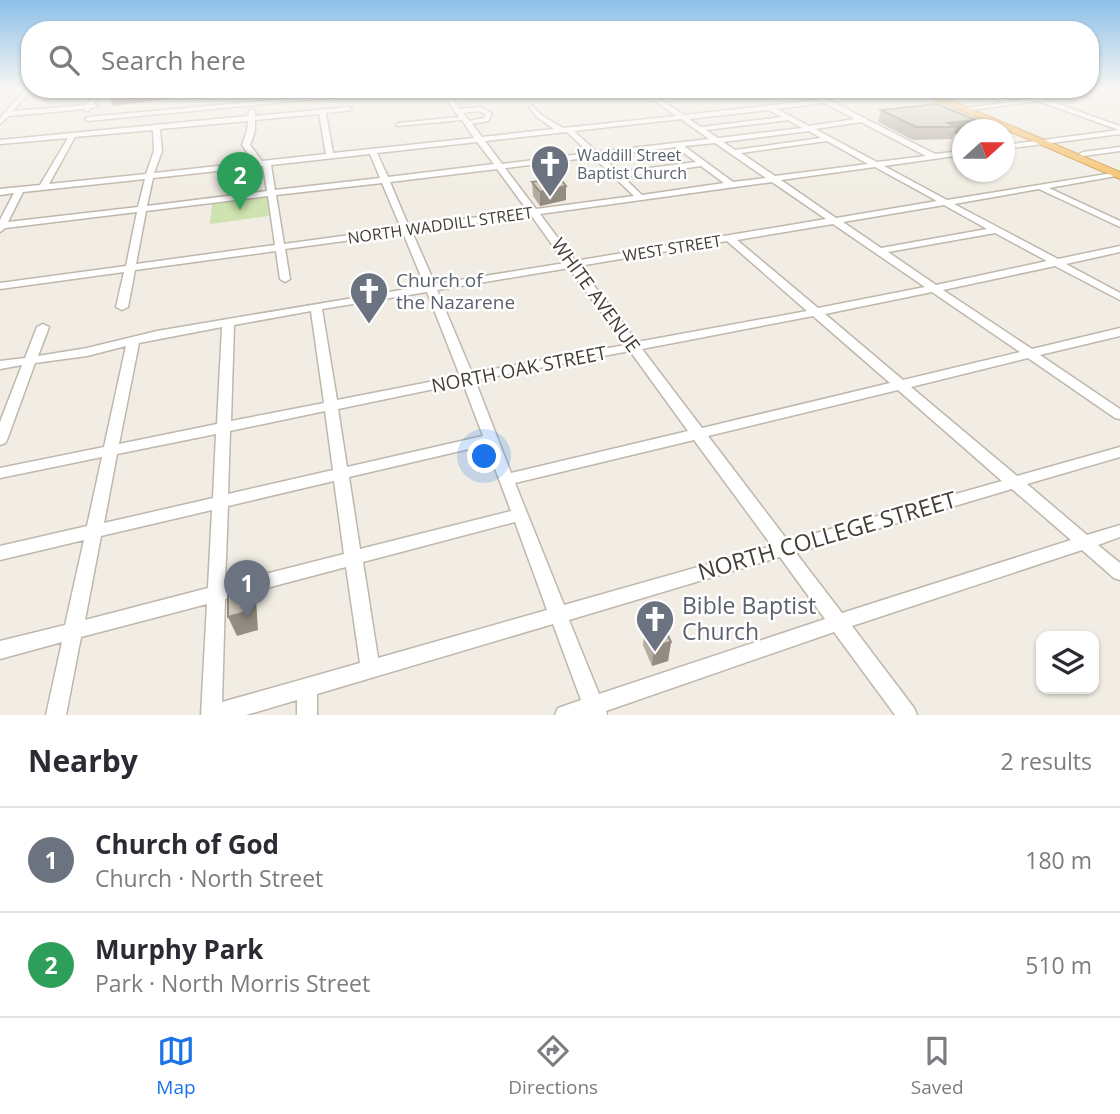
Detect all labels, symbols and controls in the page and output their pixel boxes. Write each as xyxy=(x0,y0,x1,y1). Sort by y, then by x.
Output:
search box xyxy=(21,21,1099,98)
icon: search xyxy=(45,41,83,79)
text: Search here xyxy=(101,42,246,78)
north arrow xyxy=(952,119,1015,182)
church icon: Waddill Street Baptist Church xyxy=(529,143,571,198)
place label: Waddill Street Baptist Church xyxy=(577,144,687,184)
pin: 2 xyxy=(217,152,263,210)
street label: NORTH WADDILL STREET xyxy=(346,201,534,249)
street label: WEST STREET xyxy=(621,229,723,267)
street label: WHITE AVENUE xyxy=(546,233,646,357)
place label: Church of the Nazarene xyxy=(396,267,515,315)
church icon: Church of the Nazarene xyxy=(348,270,390,325)
street label: NORTH OAK STREET xyxy=(429,339,609,399)
your location xyxy=(467,439,501,473)
street label: NORTH COLLEGE STREET xyxy=(694,483,960,587)
pin: 1 xyxy=(224,560,270,618)
place label: Bible Baptist Church xyxy=(682,589,816,647)
church icon: Bible Baptist Church xyxy=(634,598,676,653)
map controls xyxy=(1036,631,1099,694)
button: layers xyxy=(1036,631,1099,694)
text: Nearby xyxy=(28,740,138,781)
text: 2 results xyxy=(1001,745,1092,777)
text: Church of God xyxy=(95,826,279,862)
text: 1 xyxy=(44,844,58,876)
text: 180 m xyxy=(1025,844,1092,876)
text: Church · North Street xyxy=(95,862,323,894)
text: Murphy Park xyxy=(95,931,263,967)
text: 2 xyxy=(44,949,58,981)
text: 510 m xyxy=(1025,949,1092,981)
text: Park · North Morris Street xyxy=(95,967,370,999)
tab: Map xyxy=(156,1032,196,1100)
tab: Directions xyxy=(508,1032,598,1100)
tab: Saved xyxy=(911,1032,964,1100)

